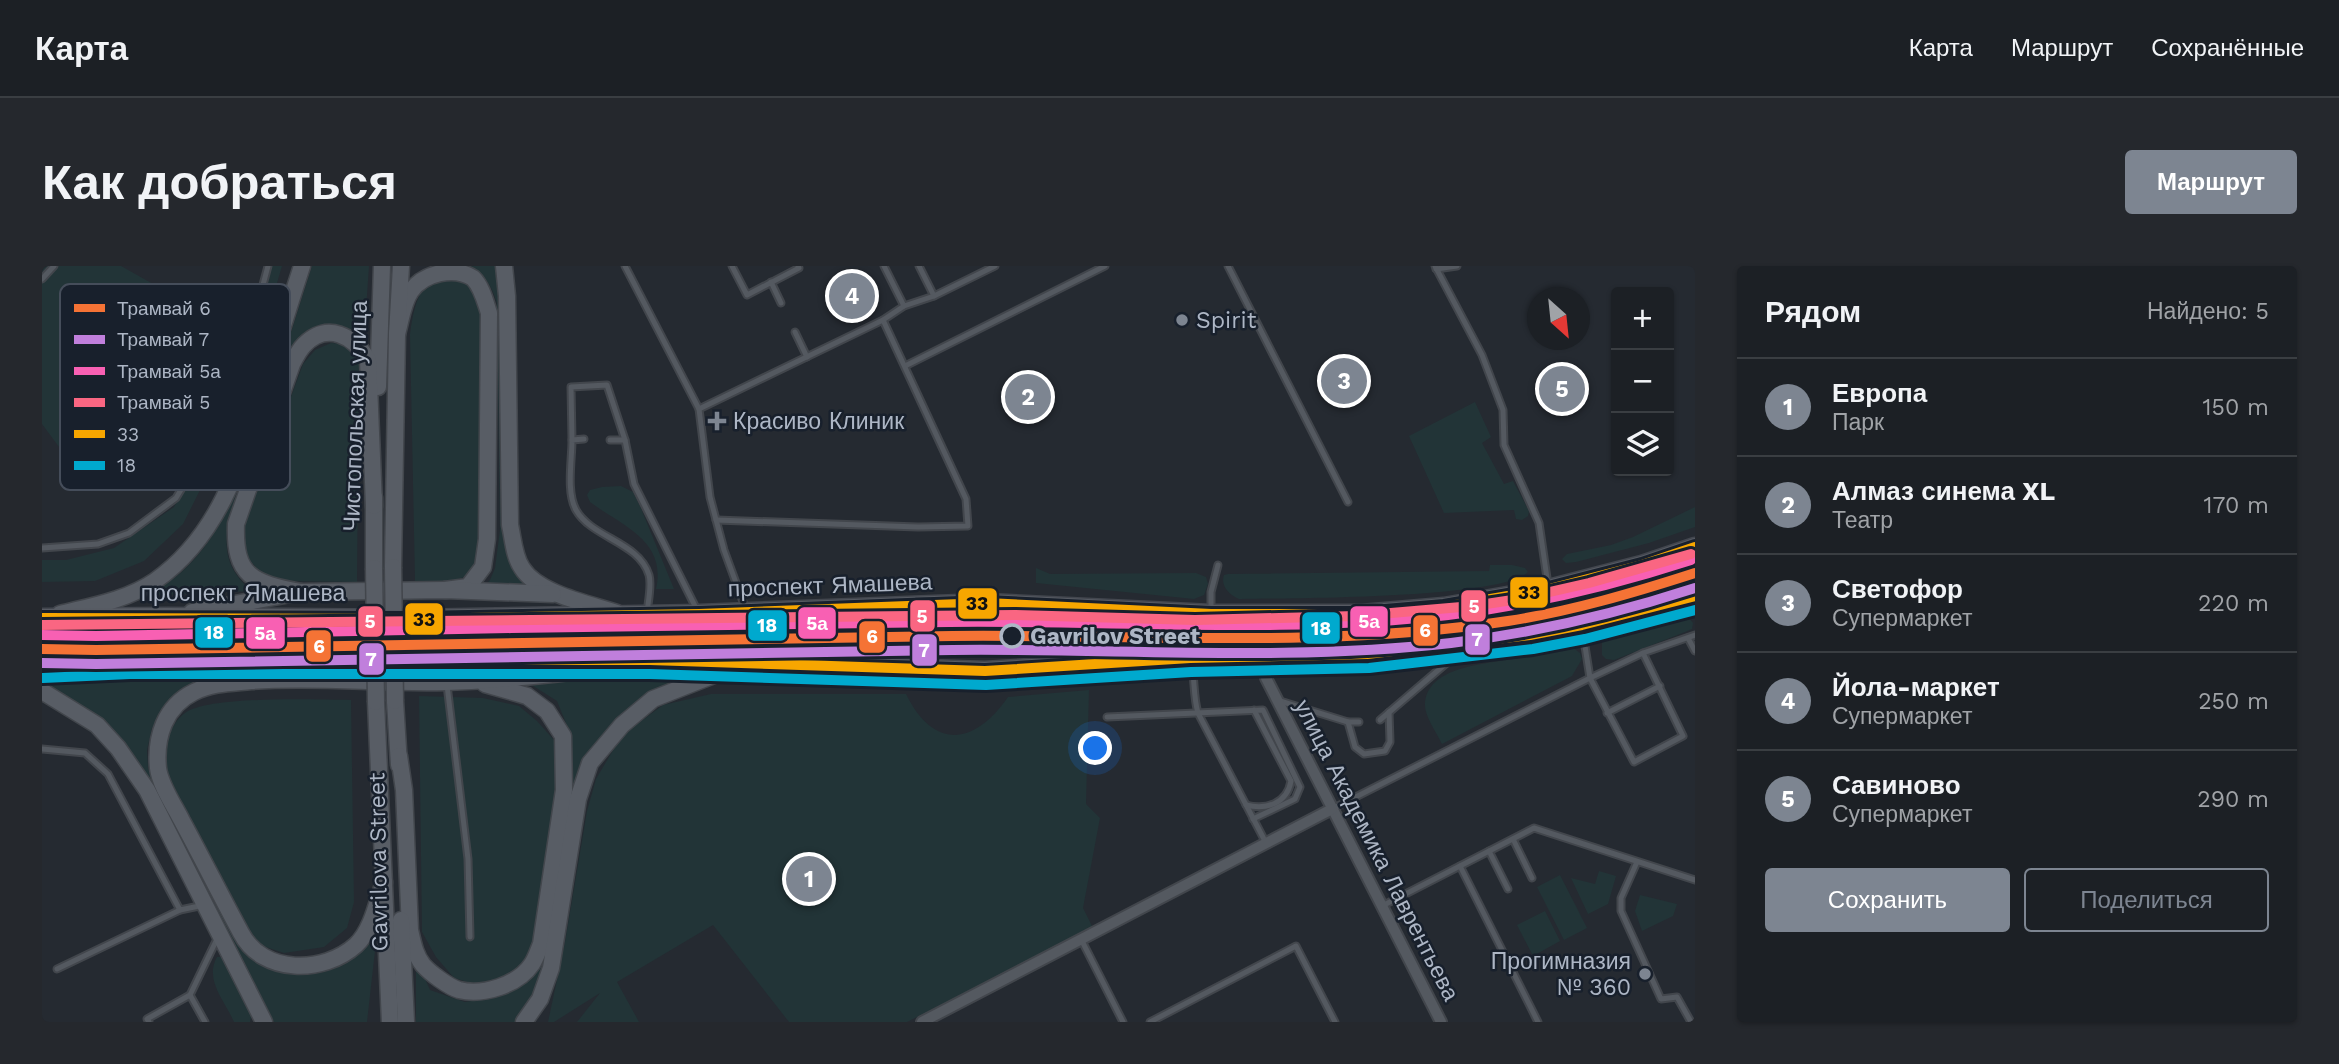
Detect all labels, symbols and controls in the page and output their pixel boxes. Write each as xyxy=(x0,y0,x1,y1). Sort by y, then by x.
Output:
text: Карта xyxy=(35,29,128,68)
text: Карта xyxy=(1909,34,1973,62)
text: Маршрут xyxy=(2011,34,2113,62)
text: Сохранённые xyxy=(2151,34,2304,62)
button: Маршрут xyxy=(2125,150,2297,214)
text: Как добраться xyxy=(42,153,397,211)
pin: 4 xyxy=(829,270,875,322)
legend xyxy=(60,284,290,490)
north arrow xyxy=(1527,287,1590,350)
map controls xyxy=(1611,287,1674,476)
button: + xyxy=(1611,287,1674,350)
text: Рядом xyxy=(1765,294,1861,329)
text: Трамвай 6 xyxy=(117,297,211,320)
text: Найдено: 5 xyxy=(2147,298,2269,325)
street label: Чистопольская улица xyxy=(338,300,373,532)
place label: Spirit xyxy=(1196,307,1257,334)
marker: Spirit xyxy=(1174,312,1190,328)
text: Трамвай 7 xyxy=(117,328,209,351)
button: − xyxy=(1611,350,1674,413)
pin: 3 xyxy=(1321,355,1367,407)
text: Трамвай 5а xyxy=(117,360,221,383)
pin: 5 xyxy=(1539,363,1585,415)
pin: 2 xyxy=(1005,371,1051,423)
text: Европа xyxy=(1832,378,1927,408)
text: Трамвай 5 xyxy=(117,391,210,414)
text: 1 xyxy=(1783,394,1793,421)
text: 150 m xyxy=(2203,394,2269,421)
place label: Красиво Клиник xyxy=(733,408,905,435)
text: Парк xyxy=(1832,409,1884,436)
marker: Красиво Клиник xyxy=(707,411,727,431)
button: layers xyxy=(1611,413,1674,476)
text: 33 xyxy=(117,423,139,446)
text: 18 xyxy=(117,454,136,477)
text: Алмаз синема XL xyxy=(1832,476,2055,506)
text: 2 xyxy=(1781,492,1795,519)
text: 170 m xyxy=(2204,492,2269,519)
text: Театр xyxy=(1832,507,1893,534)
street label: проспект Ямашева xyxy=(727,568,933,603)
text: Светофор xyxy=(1832,574,1963,604)
line badge: 33 xyxy=(1509,576,1549,609)
street label: проспект Ямашева xyxy=(141,580,346,607)
text: 33 xyxy=(1518,581,1540,604)
line badge: 33 xyxy=(957,587,998,620)
line badge: 5 xyxy=(1460,589,1487,623)
text: 3 xyxy=(1781,590,1795,617)
text: 220 m xyxy=(2198,590,2269,617)
text: 33 xyxy=(966,592,988,615)
text: 5 xyxy=(1468,595,1480,618)
line badge: 5 xyxy=(909,599,936,633)
line badge: 33 xyxy=(404,602,444,636)
line badge: 5 xyxy=(357,605,384,638)
text: 5 xyxy=(916,605,928,628)
line badge: 5а xyxy=(1349,605,1389,638)
text: Супермаркет xyxy=(1832,605,1972,632)
line badge: 5а xyxy=(797,606,837,640)
text: 33 xyxy=(413,608,435,631)
line badge: 18 xyxy=(747,609,788,642)
text: 5 xyxy=(364,610,376,633)
text: 5а xyxy=(1358,610,1380,633)
line badge: 18 xyxy=(1301,611,1341,645)
text: 5а xyxy=(806,612,828,635)
text: 18 xyxy=(757,614,777,637)
line badge: 6 xyxy=(1412,614,1439,647)
line badge: 18 xyxy=(194,616,234,649)
line badge: 5а xyxy=(245,616,286,650)
text: 18 xyxy=(1311,617,1331,640)
text: 6 xyxy=(1419,619,1431,642)
line badge: 6 xyxy=(858,620,886,654)
text: 18 xyxy=(204,621,224,644)
text: 5а xyxy=(254,622,276,645)
place label: Gavrilov Street xyxy=(1030,623,1200,650)
line badge: 7 xyxy=(1464,623,1491,656)
marker: Gavrilov Street xyxy=(1000,624,1024,648)
text: 6 xyxy=(866,625,878,648)
text: 7 xyxy=(1471,628,1483,651)
line badge: 6 xyxy=(305,629,332,663)
line badge: 7 xyxy=(911,633,938,667)
text: 6 xyxy=(313,635,325,658)
text: 7 xyxy=(918,639,930,662)
line badge: 7 xyxy=(358,642,385,676)
text: 7 xyxy=(365,648,377,671)
text: Йола-маркет xyxy=(1832,672,2000,702)
text: 4 xyxy=(1781,688,1795,715)
text: 250 m xyxy=(2198,688,2269,715)
street label: улица Академика Лаврентьева xyxy=(1289,695,1465,1005)
text: Супермаркет xyxy=(1832,703,1972,730)
your location xyxy=(1078,731,1112,765)
text: Савиново xyxy=(1832,770,1961,800)
street label: Gavrilova Street xyxy=(363,772,394,952)
text: 5 xyxy=(1781,786,1795,813)
text: 290 m xyxy=(2197,786,2269,813)
text: Супермаркет xyxy=(1832,801,1972,828)
pin: 1 xyxy=(786,853,832,905)
button: Сохранить xyxy=(1765,868,2010,932)
button: Поделиться xyxy=(2024,868,2269,932)
place label: Прогимназия № 360 xyxy=(1491,948,1631,1001)
marker: Прогимназия № 360 xyxy=(1637,966,1653,982)

